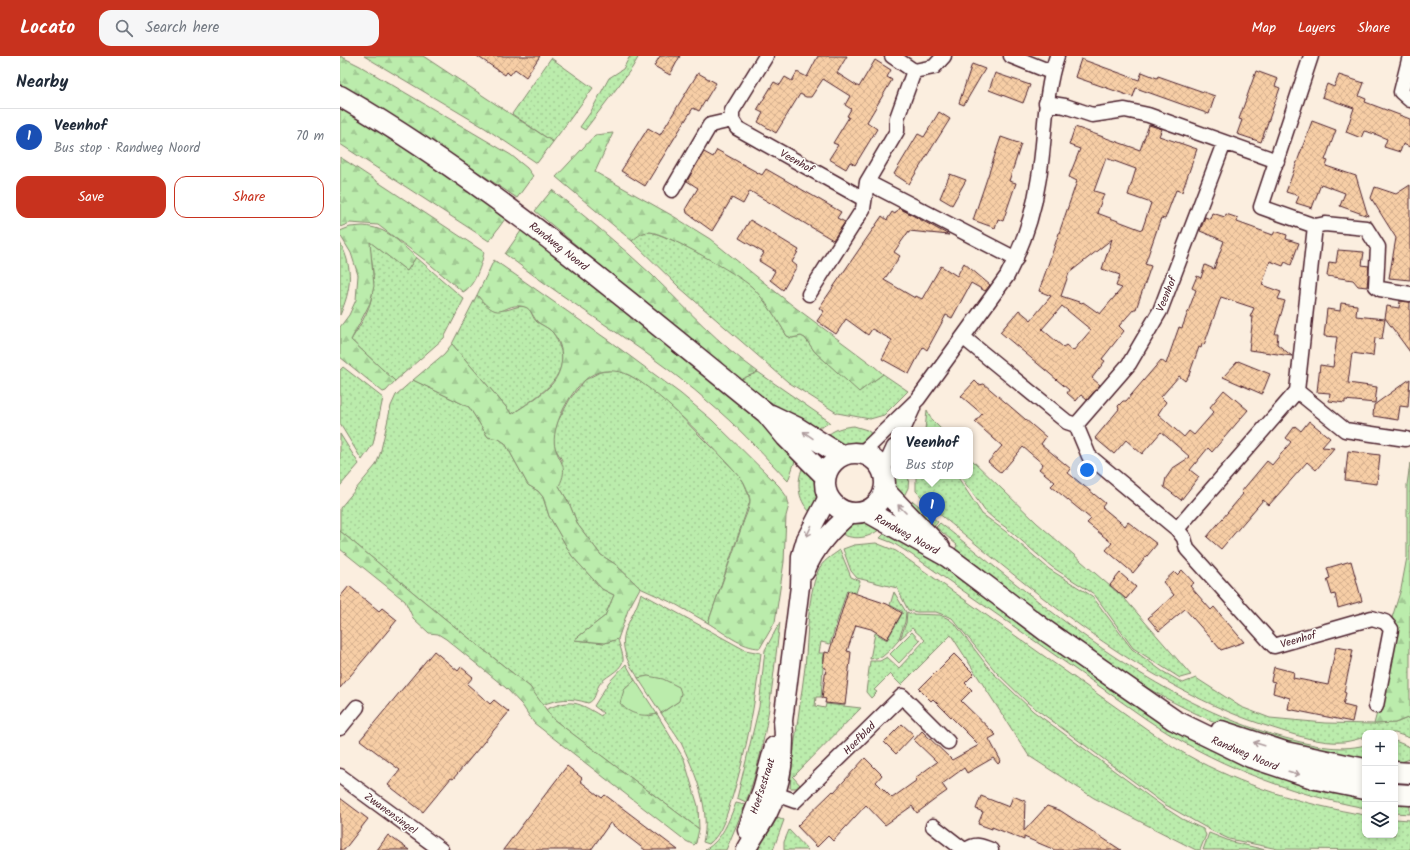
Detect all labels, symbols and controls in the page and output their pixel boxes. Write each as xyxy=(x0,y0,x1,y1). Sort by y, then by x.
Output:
search box xyxy=(99,10,379,46)
text: Locato xyxy=(20,13,75,43)
text: Search here xyxy=(145,16,219,40)
icon: search xyxy=(113,17,135,39)
text: Map xyxy=(1252,17,1276,39)
text: Layers xyxy=(1298,17,1336,39)
text: Share xyxy=(1358,17,1390,39)
text: Nearby xyxy=(16,69,68,96)
text: Veenhof xyxy=(54,114,107,138)
text: 1 xyxy=(27,126,31,147)
text: 70 m xyxy=(296,126,324,147)
text: Bus stop · Randweg Noord xyxy=(54,138,200,159)
street label: Veenhof xyxy=(776,145,819,180)
button: Save xyxy=(16,176,166,218)
button: Share xyxy=(174,176,324,218)
street label: Randweg Noord xyxy=(525,218,592,276)
street label: Veenhof xyxy=(1152,272,1183,315)
popup xyxy=(891,427,973,479)
one-way arrow xyxy=(803,431,814,439)
text: Veenhof xyxy=(906,431,958,455)
text: Bus stop xyxy=(906,455,954,476)
your location xyxy=(1077,460,1097,480)
pin: 1 xyxy=(919,492,945,525)
one-way arrow xyxy=(897,504,907,514)
street label: Randweg Noord xyxy=(871,510,943,560)
one-way arrow xyxy=(805,525,812,537)
street label: Veenhof xyxy=(1278,626,1320,654)
street label: Hoefblad xyxy=(839,718,881,759)
map controls xyxy=(1362,730,1398,838)
button: + xyxy=(1362,730,1398,766)
street label: Randweg Noord xyxy=(1208,732,1281,776)
one-way arrow xyxy=(1253,740,1266,747)
street label: Hoefsestraat xyxy=(745,755,781,817)
button: − xyxy=(1362,766,1398,802)
one-way arrow xyxy=(1288,770,1301,777)
street label: Zwanensingel xyxy=(360,788,421,840)
button: layers xyxy=(1362,802,1398,838)

